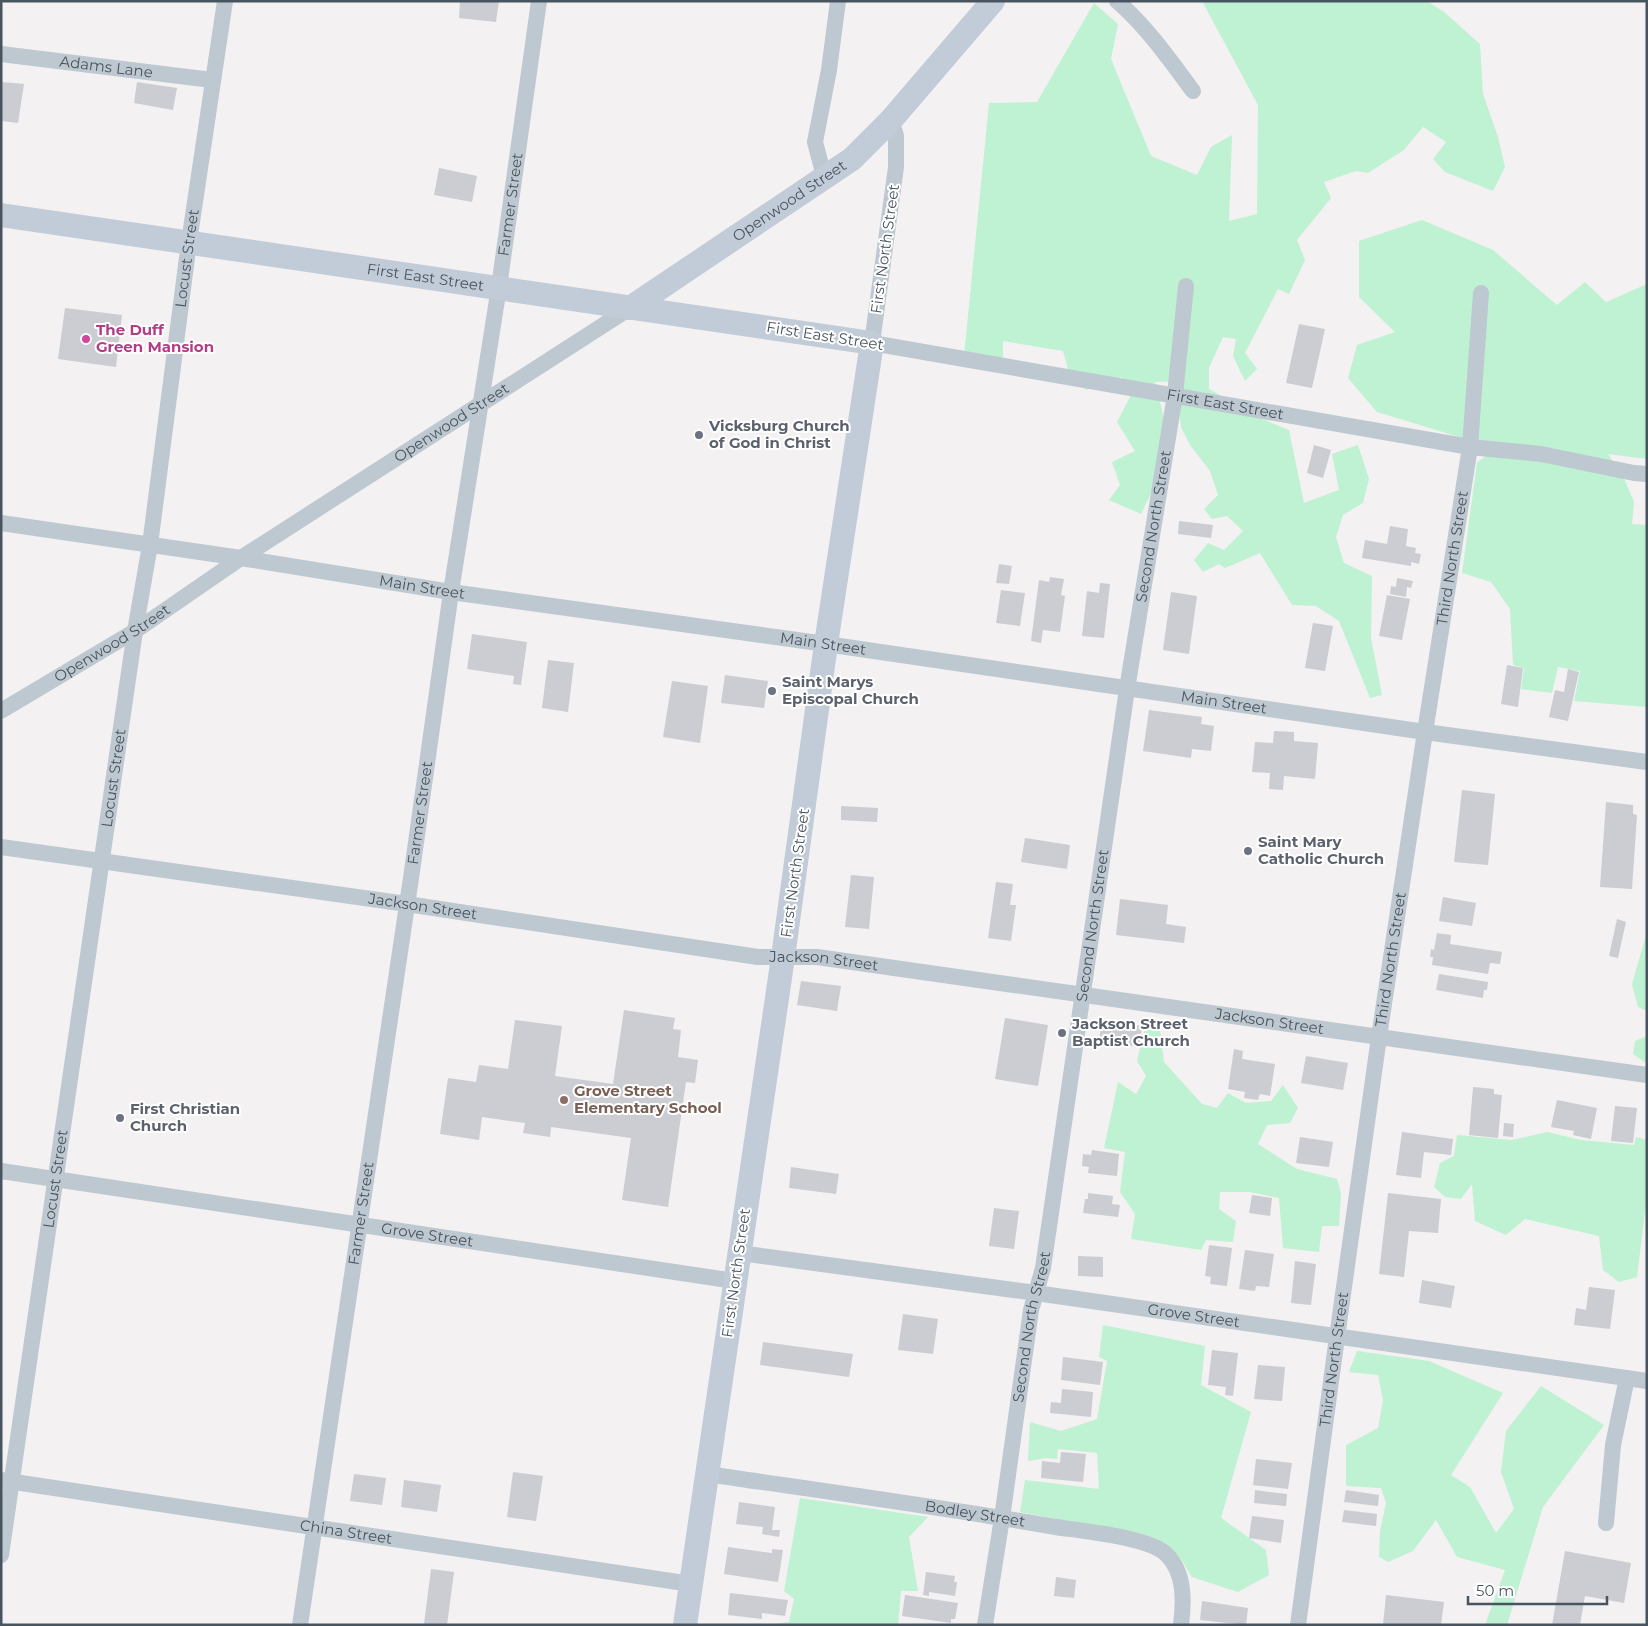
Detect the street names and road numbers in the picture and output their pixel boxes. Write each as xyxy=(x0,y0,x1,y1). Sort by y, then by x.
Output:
street label: Adams Lane xyxy=(59,51,154,82)
street label: Farmer Street xyxy=(493,152,527,257)
street label: Openwood Street xyxy=(729,156,850,246)
street label: First North Street xyxy=(866,183,903,315)
street label: Locust Street xyxy=(171,208,203,309)
street label: First East Street xyxy=(366,259,485,295)
street label: First East Street xyxy=(765,317,885,354)
street label: Openwood Street xyxy=(390,378,512,466)
street label: First East Street xyxy=(1165,384,1285,423)
street label: Second North Street xyxy=(1131,449,1175,604)
street label: Third North Street xyxy=(1432,489,1472,627)
street label: Main Street xyxy=(378,571,466,603)
street label: Openwood Street xyxy=(50,600,173,686)
street label: Main Street xyxy=(779,628,868,659)
street label: Main Street xyxy=(1180,686,1268,718)
street label: Locust Street xyxy=(97,727,130,829)
street label: Farmer Street xyxy=(403,760,436,866)
street label: First North Street xyxy=(776,807,813,939)
street label: Second North Street xyxy=(1072,848,1113,1003)
street label: Jackson Street xyxy=(366,889,479,923)
street label: Third North Street xyxy=(1371,891,1410,1028)
street label: Jackson Street xyxy=(768,947,880,975)
street label: Jackson Street xyxy=(1213,1004,1325,1038)
street label: Locust Street xyxy=(39,1128,72,1229)
street label: Farmer Street xyxy=(344,1160,378,1266)
street label: First North Street xyxy=(717,1207,754,1339)
street label: Grove Street xyxy=(380,1218,475,1251)
street label: Second North Street xyxy=(1008,1250,1054,1404)
street label: Third North Street xyxy=(1315,1291,1352,1428)
street label: Grove Street xyxy=(1146,1299,1241,1331)
street label: Bodley Street xyxy=(924,1496,1027,1531)
street label: China Street xyxy=(299,1515,394,1548)

